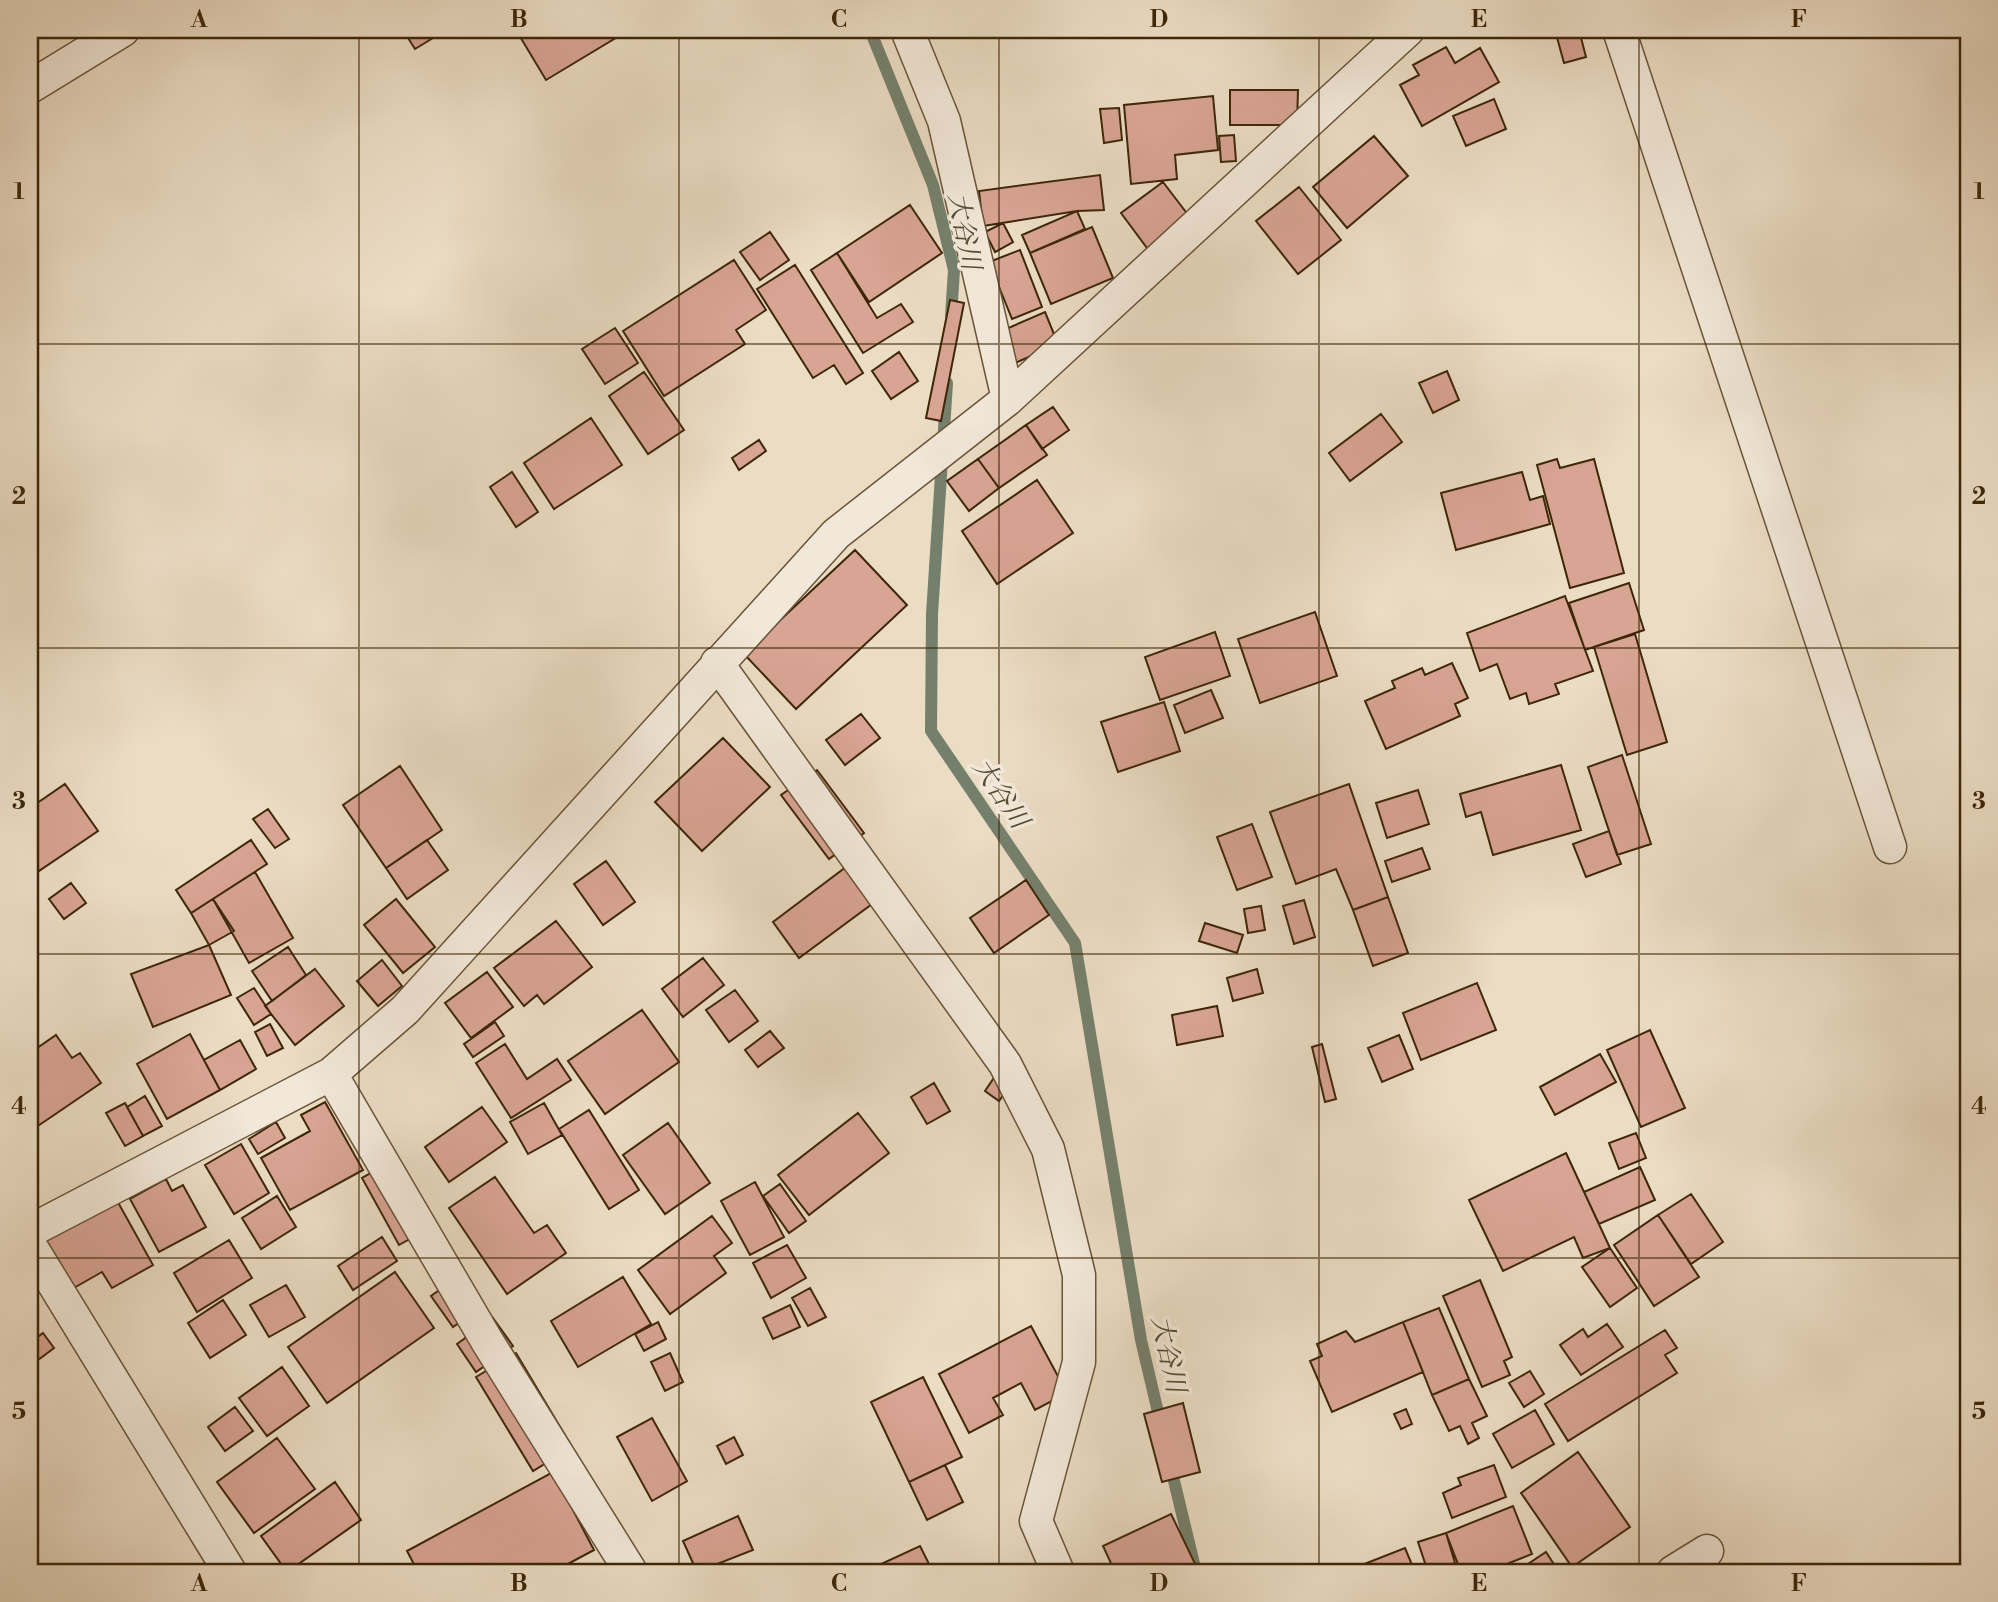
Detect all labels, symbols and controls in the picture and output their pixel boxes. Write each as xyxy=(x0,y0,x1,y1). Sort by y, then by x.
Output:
text: A xyxy=(190,6,208,34)
text: B xyxy=(510,6,528,34)
text: C xyxy=(831,6,847,34)
text: D xyxy=(1150,6,1168,34)
text: E xyxy=(1471,6,1487,34)
text: F xyxy=(1791,6,1807,34)
text: 1 xyxy=(13,178,25,206)
text: 1 xyxy=(1973,178,1985,206)
water label: 大谷川 xyxy=(941,190,988,275)
text: 2 xyxy=(12,483,26,511)
text: 2 xyxy=(1972,483,1986,511)
water label: 大谷川 xyxy=(965,752,1037,837)
text: 3 xyxy=(12,788,26,816)
text: 3 xyxy=(1972,788,1986,816)
text: 4 xyxy=(11,1093,27,1121)
text: 4 xyxy=(1971,1093,1987,1121)
water label: 大谷川 xyxy=(1144,1313,1192,1399)
text: 5 xyxy=(12,1398,26,1426)
text: 5 xyxy=(1972,1398,1986,1426)
text: A xyxy=(190,1570,208,1598)
text: B xyxy=(510,1570,528,1598)
text: C xyxy=(831,1570,847,1598)
text: D xyxy=(1150,1570,1168,1598)
text: E xyxy=(1471,1570,1487,1598)
text: F xyxy=(1791,1570,1807,1598)

